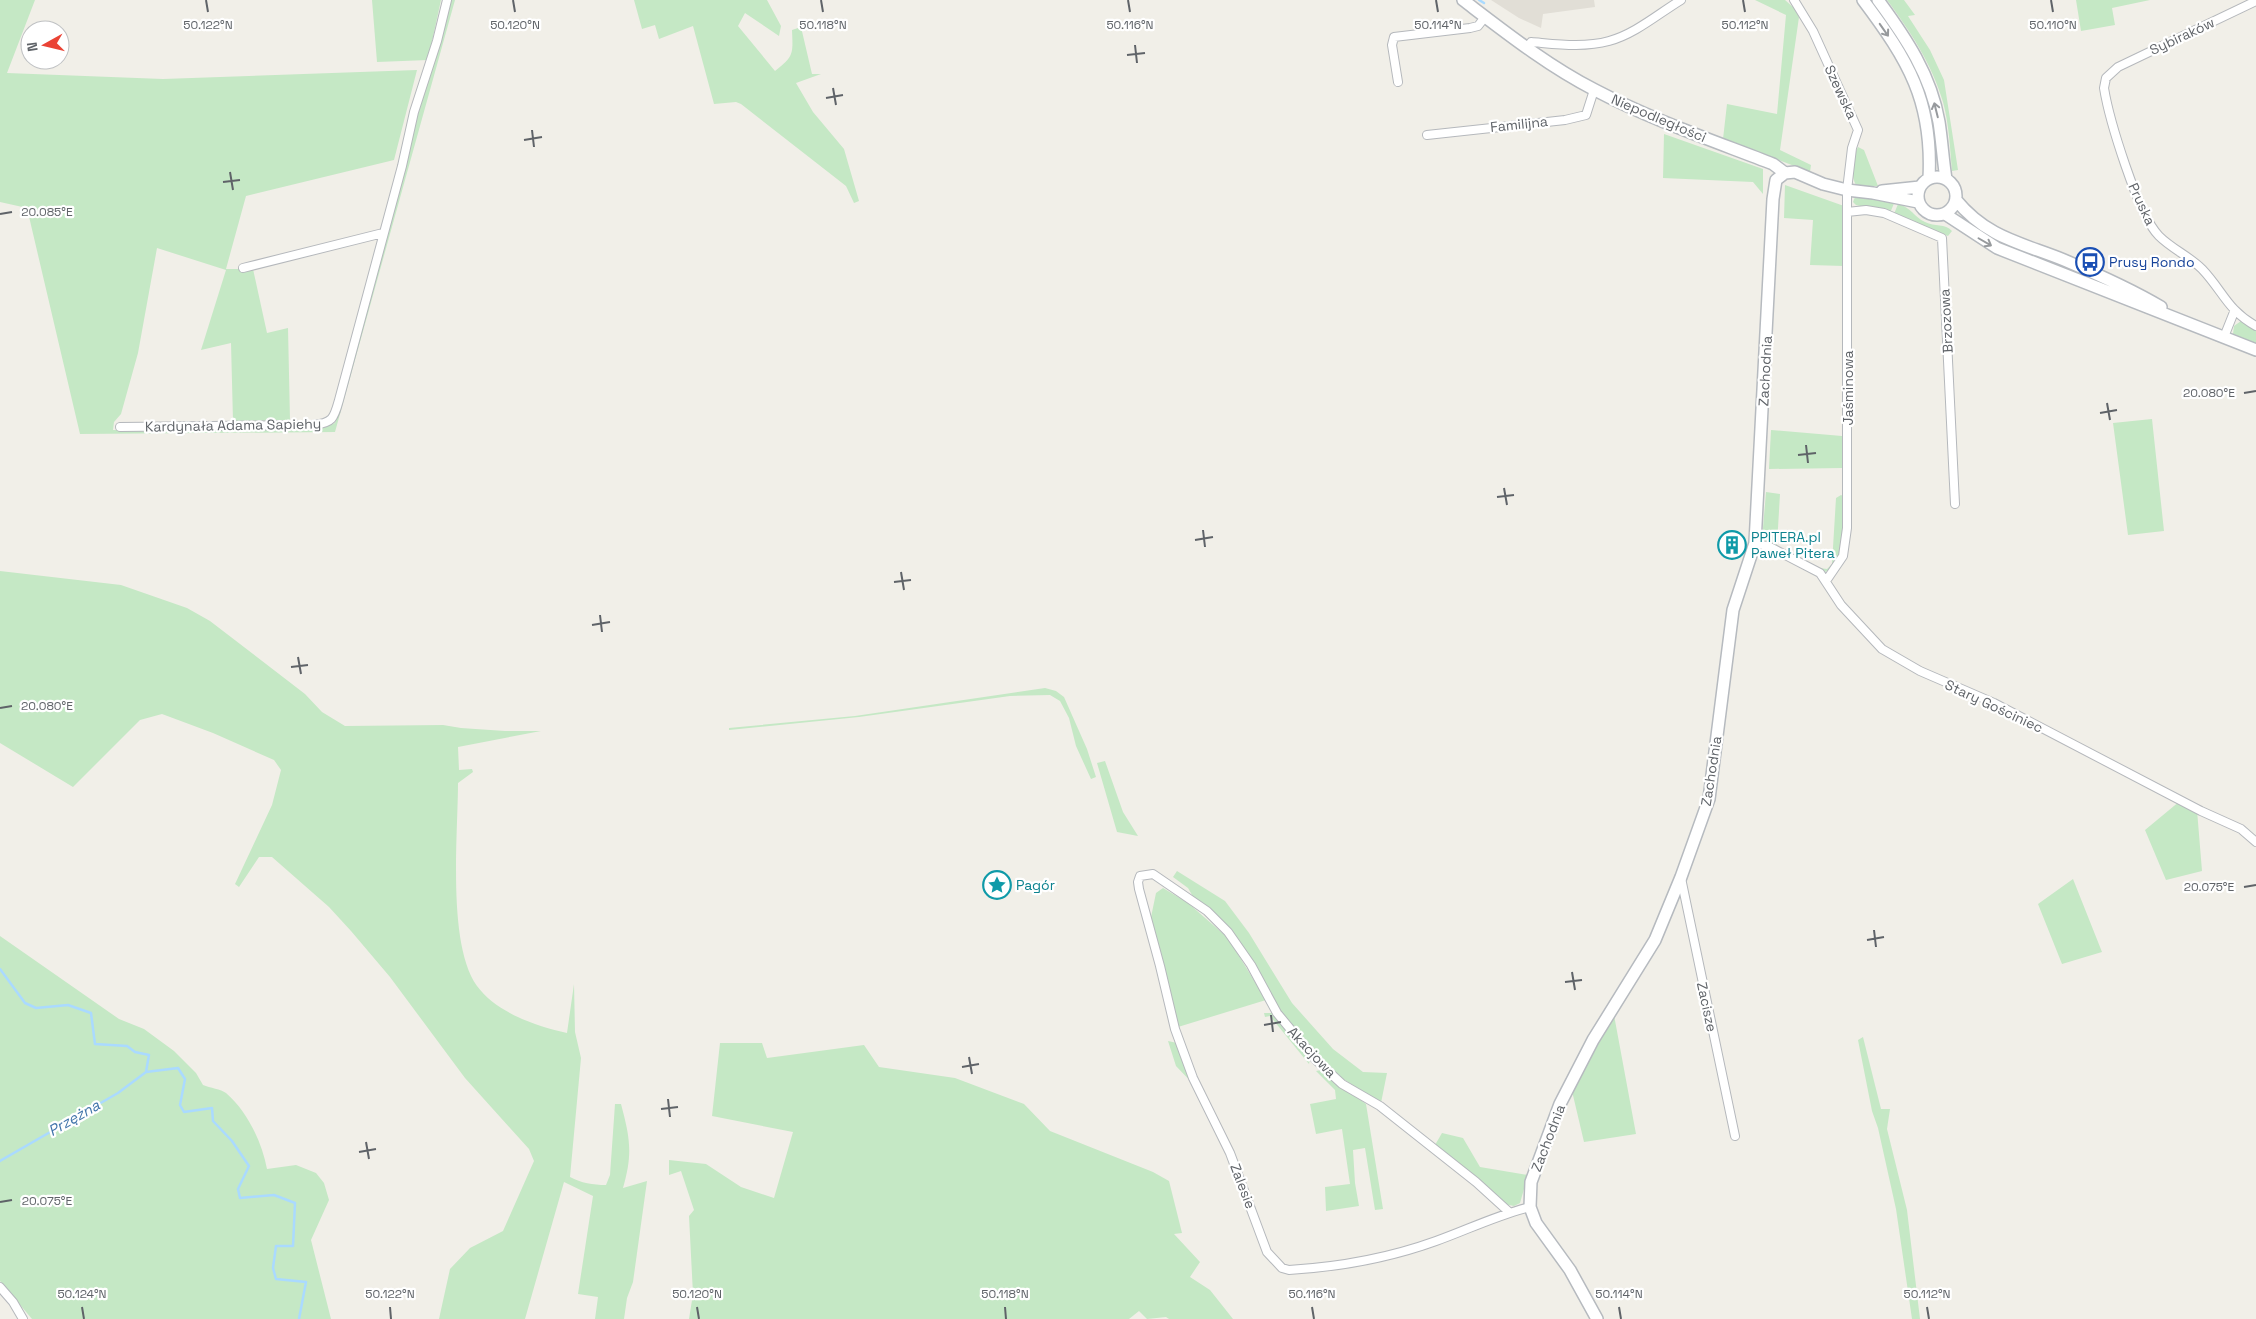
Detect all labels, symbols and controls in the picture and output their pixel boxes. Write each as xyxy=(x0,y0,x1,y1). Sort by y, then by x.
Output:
street label: Sybiraków xyxy=(2147,13,2217,59)
text: 50.122°N xyxy=(183,17,233,33)
text: 50.120°N xyxy=(490,17,540,33)
text: 50.118°N xyxy=(799,17,847,33)
text: 50.116°N xyxy=(1106,17,1154,33)
text: 50.114°N xyxy=(1414,17,1462,33)
text: 50.112°N xyxy=(1721,17,1769,33)
text: 50.110°N xyxy=(2029,17,2077,33)
north arrow xyxy=(20,20,70,70)
one-way arrow xyxy=(1879,23,1889,37)
text: N xyxy=(23,41,42,53)
street label: Szewska xyxy=(1821,62,1861,122)
street label: Niepodległości xyxy=(1609,90,1709,146)
one-way arrow xyxy=(1931,103,1940,119)
street label: Familijna xyxy=(1489,112,1549,136)
street label: Pruska xyxy=(2124,180,2160,228)
text: 20.085°E xyxy=(21,204,73,220)
one-way arrow xyxy=(1978,237,1992,247)
bus stop icon: Prusy Rondo xyxy=(2075,247,2105,277)
place label: Prusy Rondo xyxy=(2109,253,2195,271)
street label: Brzozowa xyxy=(1935,288,1957,354)
street label: Zachodnia xyxy=(1754,335,1776,407)
street label: Jaśminowa xyxy=(1839,350,1857,426)
text: 20.080°E xyxy=(2183,385,2235,401)
street label: Kardynała Adama Sapiehy xyxy=(145,414,321,436)
place label: PPITERA.pl Paweł Pitera xyxy=(1751,528,1835,562)
building icon: PPITERA.pl Paweł Pitera xyxy=(1717,530,1747,560)
street label: Stary Gościniec xyxy=(1942,675,2046,737)
text: 20.080°E xyxy=(21,698,73,714)
street label: Zachodnia xyxy=(1697,735,1725,807)
place icon: Pagór xyxy=(982,870,1012,900)
place label: Pagór xyxy=(1016,876,1055,894)
text: 20.075°E xyxy=(2184,879,2234,895)
street label: Zacisze xyxy=(1693,980,1721,1034)
street label: Akacjowa xyxy=(1284,1023,1340,1081)
water label: Przężna xyxy=(45,1095,103,1140)
street label: Zachodnia xyxy=(1527,1102,1569,1174)
street label: Zalesie xyxy=(1226,1161,1260,1211)
text: 20.075°E xyxy=(22,1193,72,1209)
text: 50.124°N xyxy=(57,1286,107,1302)
text: 50.122°N xyxy=(365,1286,415,1302)
text: 50.120°N xyxy=(672,1286,722,1302)
text: 50.118°N xyxy=(981,1286,1029,1302)
text: 50.116°N xyxy=(1288,1286,1336,1302)
text: 50.114°N xyxy=(1595,1286,1643,1302)
text: 50.112°N xyxy=(1903,1286,1951,1302)

